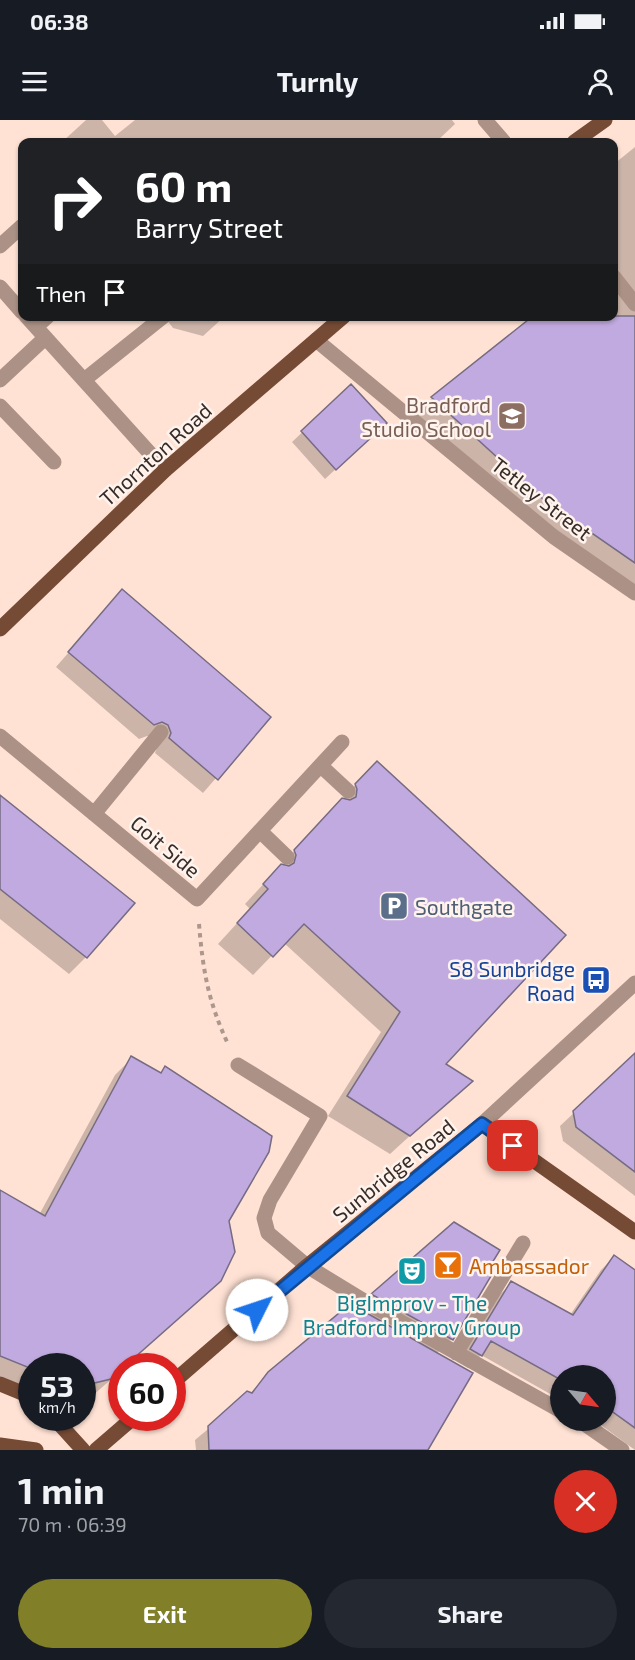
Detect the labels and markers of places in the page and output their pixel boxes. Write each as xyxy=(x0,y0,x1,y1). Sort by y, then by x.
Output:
place label: Bradford Studio School xyxy=(361,392,492,441)
school or university icon: Bradford Studio School xyxy=(496,400,528,432)
parking icon: Southgate xyxy=(378,890,410,922)
place label: Southgate xyxy=(415,894,513,919)
place label: S8 Sunbridge Road xyxy=(449,956,575,1005)
bus stop icon: S8 Sunbridge Road xyxy=(580,964,612,996)
pin xyxy=(487,1120,538,1171)
bar icon: Ambassador xyxy=(432,1249,464,1281)
place label: Ambassador xyxy=(469,1253,590,1278)
theatre icon: BigImprov - The Bradford Improv Group xyxy=(396,1255,428,1287)
place label: BigImprov - The Bradford Improv Group xyxy=(303,1290,521,1339)

